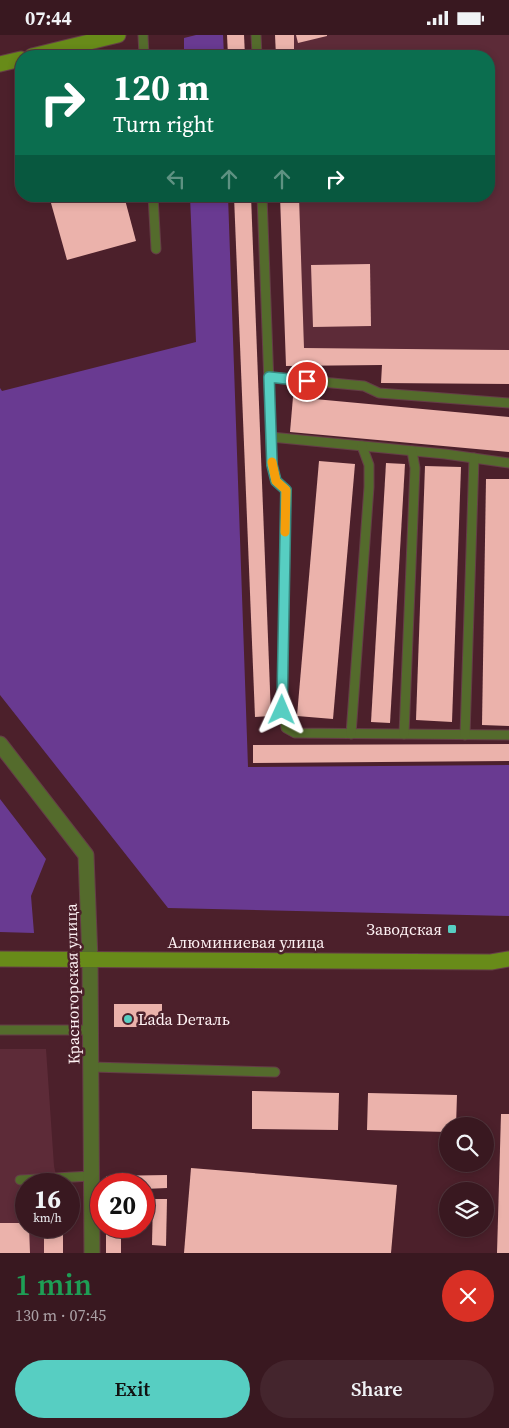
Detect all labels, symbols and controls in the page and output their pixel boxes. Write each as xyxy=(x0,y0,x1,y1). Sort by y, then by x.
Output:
text: 07:44 xyxy=(25,5,72,31)
text: 120 m xyxy=(113,64,209,112)
icon: right xyxy=(30,70,95,135)
text: Turn right xyxy=(113,109,214,139)
icon: left xyxy=(162,165,190,193)
icon: ahead xyxy=(215,165,243,193)
icon: ahead xyxy=(268,165,296,193)
icon: right xyxy=(321,165,349,193)
pin xyxy=(286,360,328,402)
icon: arrive xyxy=(293,367,321,395)
position arrow xyxy=(255,683,307,735)
street label: Красногорская улица xyxy=(60,902,84,1065)
place label: Заводская xyxy=(366,918,442,940)
marker: Заводская xyxy=(446,923,458,935)
street label: Алюминиевая улица xyxy=(168,931,325,953)
place label: Lada Dеталь xyxy=(138,1008,230,1030)
marker: Lada Dеталь xyxy=(122,1013,134,1025)
map controls xyxy=(439,1117,494,1237)
button: search xyxy=(439,1117,494,1172)
speed limit sign: 20 xyxy=(90,1173,155,1238)
text: 16 xyxy=(34,1182,61,1216)
button: layers xyxy=(439,1182,494,1237)
text: km/h xyxy=(33,1210,62,1226)
text: 1 min xyxy=(15,1264,92,1305)
button: close xyxy=(442,1270,494,1322)
text: 130 m · 07:45 xyxy=(15,1304,106,1326)
button: Exit xyxy=(15,1360,250,1418)
button: Share xyxy=(260,1360,494,1418)

